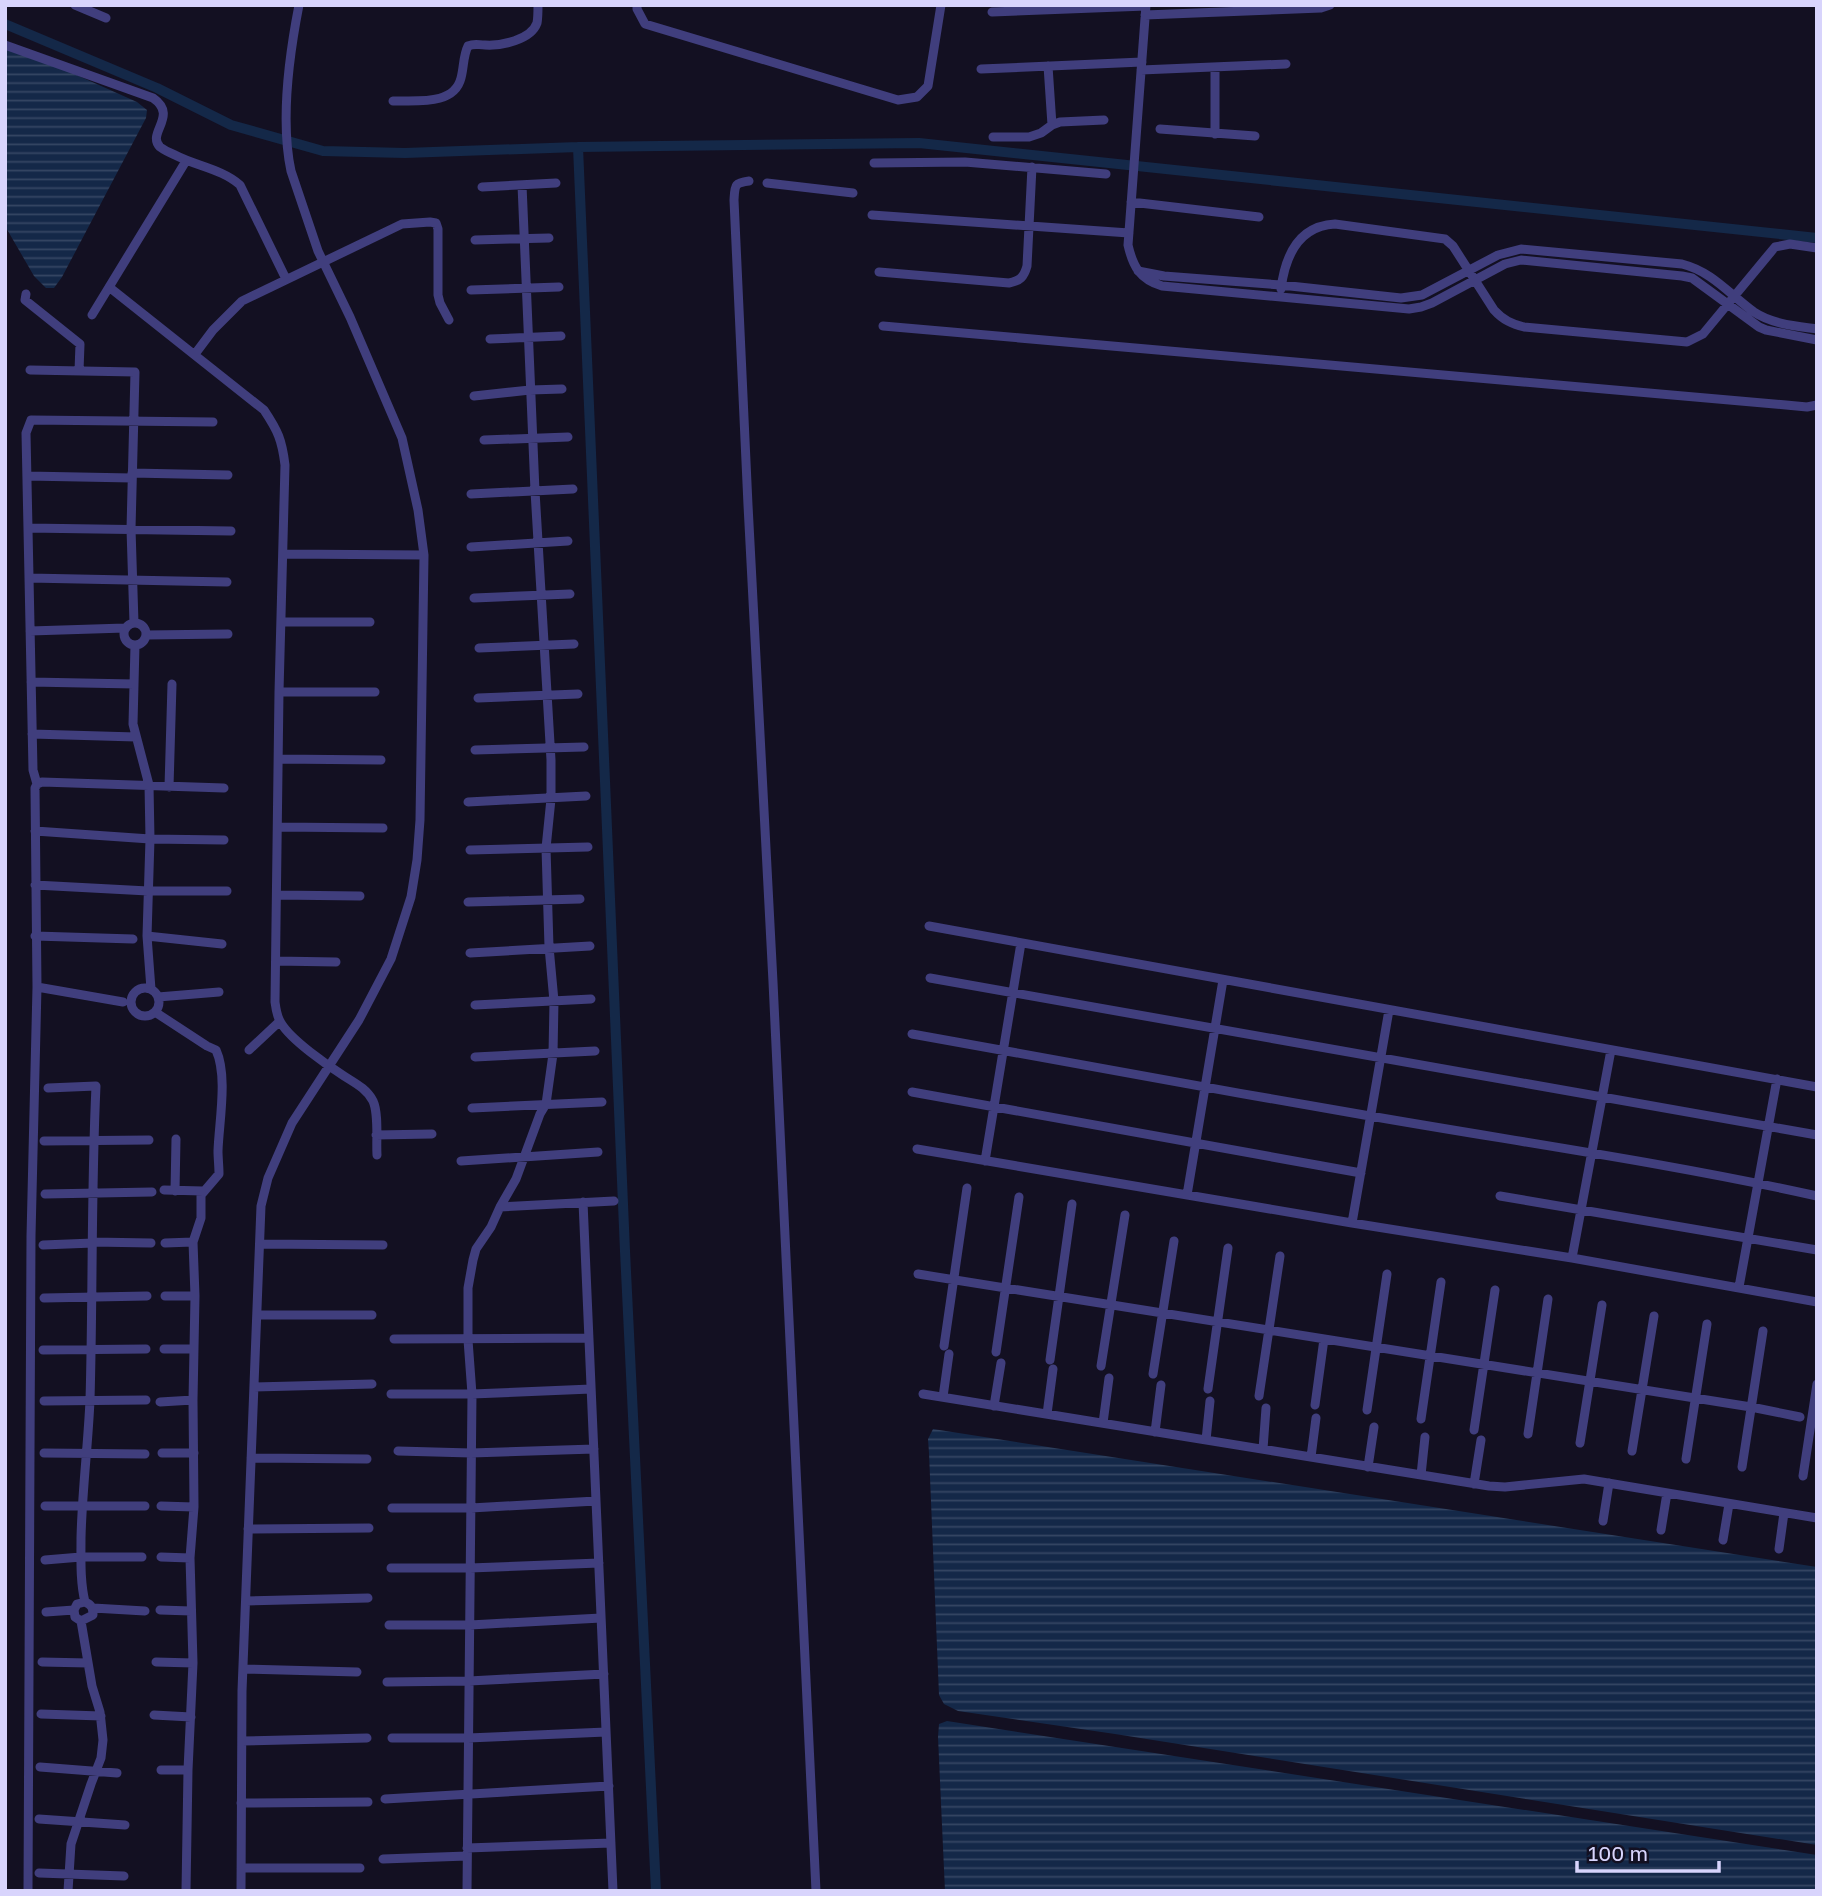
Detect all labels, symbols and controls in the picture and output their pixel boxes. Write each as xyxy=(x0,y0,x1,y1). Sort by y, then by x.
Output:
scale bar xyxy=(1577,1829,1719,1873)
text: 100 m xyxy=(1588,1840,1648,1866)

